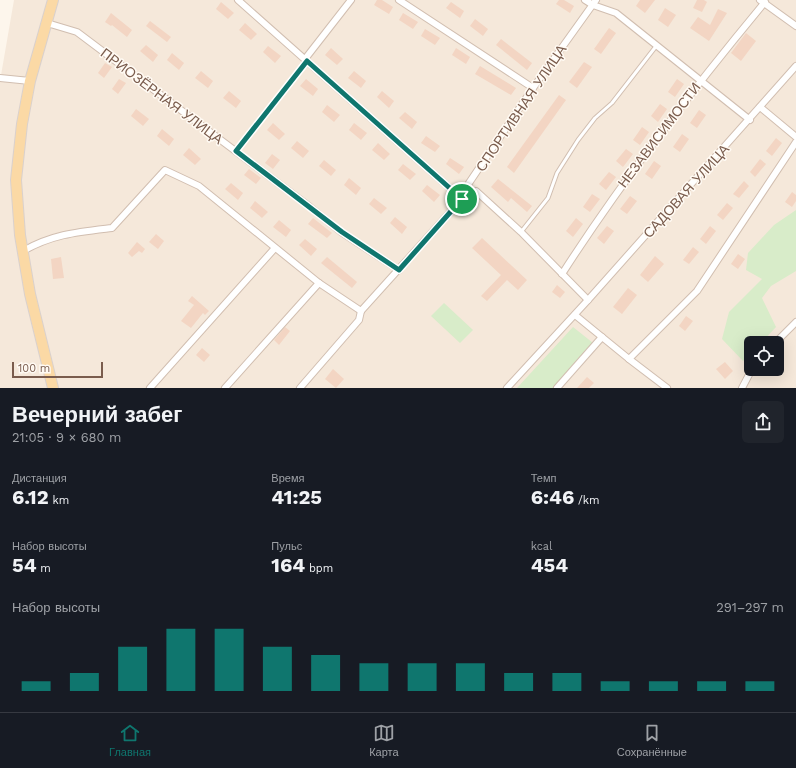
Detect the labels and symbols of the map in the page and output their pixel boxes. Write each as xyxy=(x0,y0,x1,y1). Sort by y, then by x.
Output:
street label: СПОРТИВНАЯ УЛИЦА xyxy=(473,41,570,174)
street label: ПРИОЗЁРНАЯ УЛИЦА xyxy=(98,45,227,148)
street label: НЕЗАВИСИМОСТИ xyxy=(614,79,704,191)
street label: САДОВАЯ УЛИЦА xyxy=(640,140,733,241)
pin xyxy=(445,182,479,216)
scale bar xyxy=(12,360,103,379)

